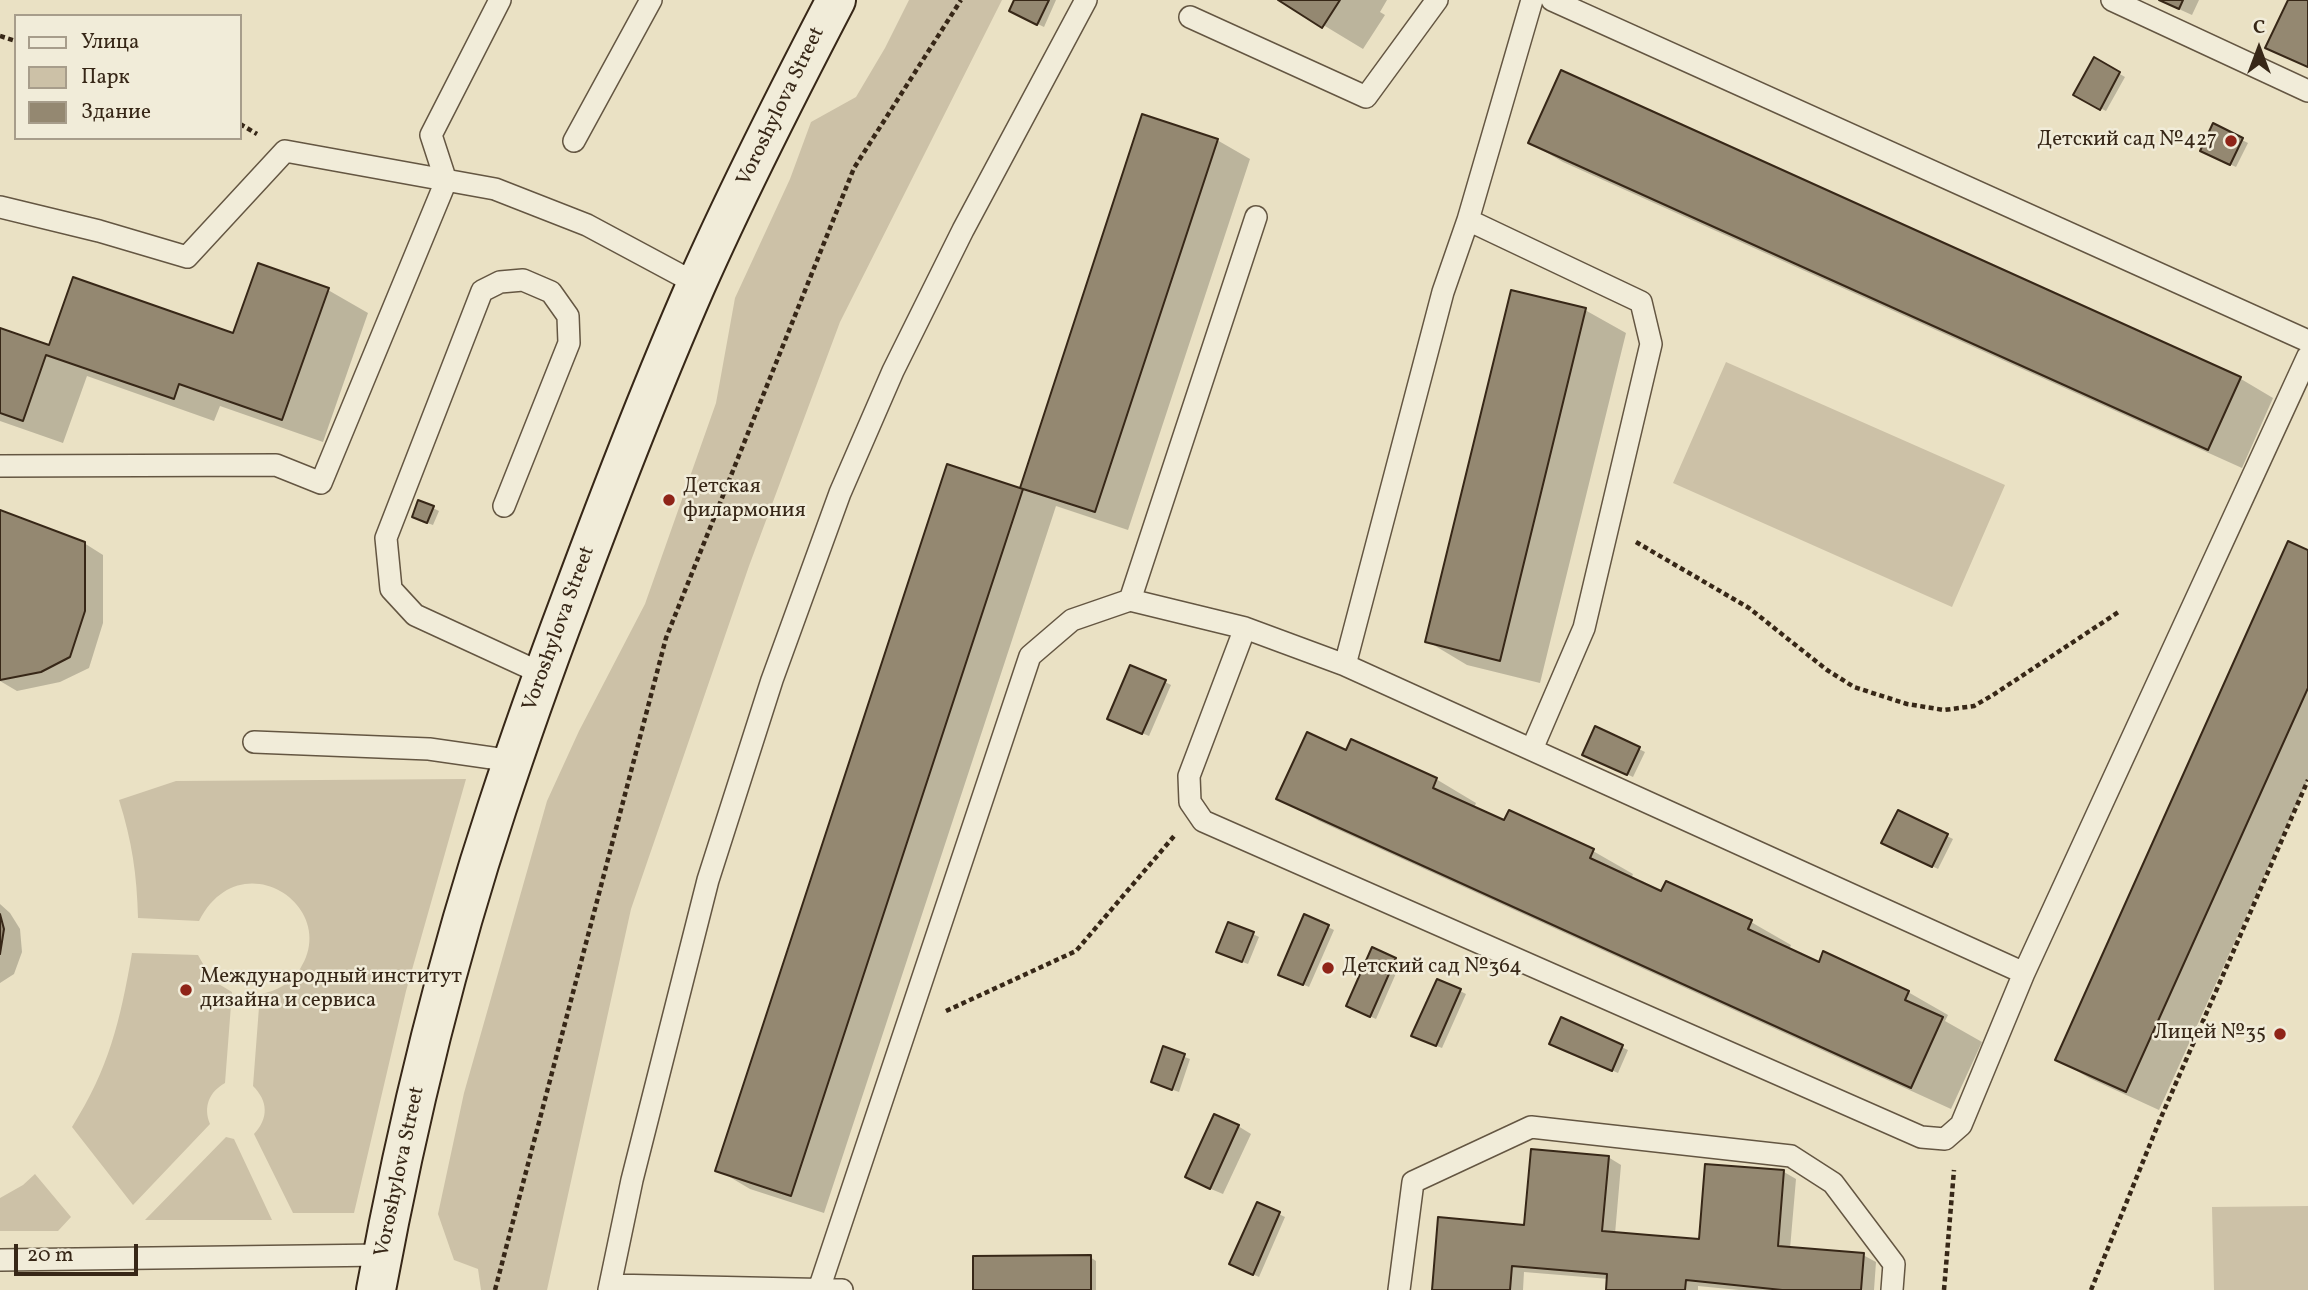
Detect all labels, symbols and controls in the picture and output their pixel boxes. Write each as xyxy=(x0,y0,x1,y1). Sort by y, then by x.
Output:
legend xyxy=(14,14,242,140)
north arrow xyxy=(2224,14,2294,84)
text: С xyxy=(2253,15,2265,41)
street label: Voroshylova Street xyxy=(733,23,831,191)
text: Улица xyxy=(81,28,139,57)
text: Парк xyxy=(81,63,130,92)
text: Здание xyxy=(81,98,151,127)
place label: Детский сад №427 xyxy=(2037,128,2217,154)
marker: Детский сад №427 xyxy=(2223,133,2239,149)
place label: Детская филармония xyxy=(683,475,806,525)
marker: Детская филармония xyxy=(661,492,677,508)
street label: Voroshylova Street xyxy=(518,543,602,715)
place label: Детский сад №364 xyxy=(1342,955,1522,981)
marker: Детский сад №364 xyxy=(1320,960,1336,976)
place label: Международный институт дизайна и сервиса xyxy=(200,965,462,1015)
marker: Международный институт дизайна и сервиса xyxy=(178,982,194,998)
place label: Лицей №35 xyxy=(2154,1021,2266,1047)
marker: Лицей №35 xyxy=(2272,1026,2288,1042)
street label: Voroshylova Street xyxy=(371,1084,431,1260)
scale bar xyxy=(18,1230,142,1274)
text: 20 m xyxy=(27,1241,73,1270)

